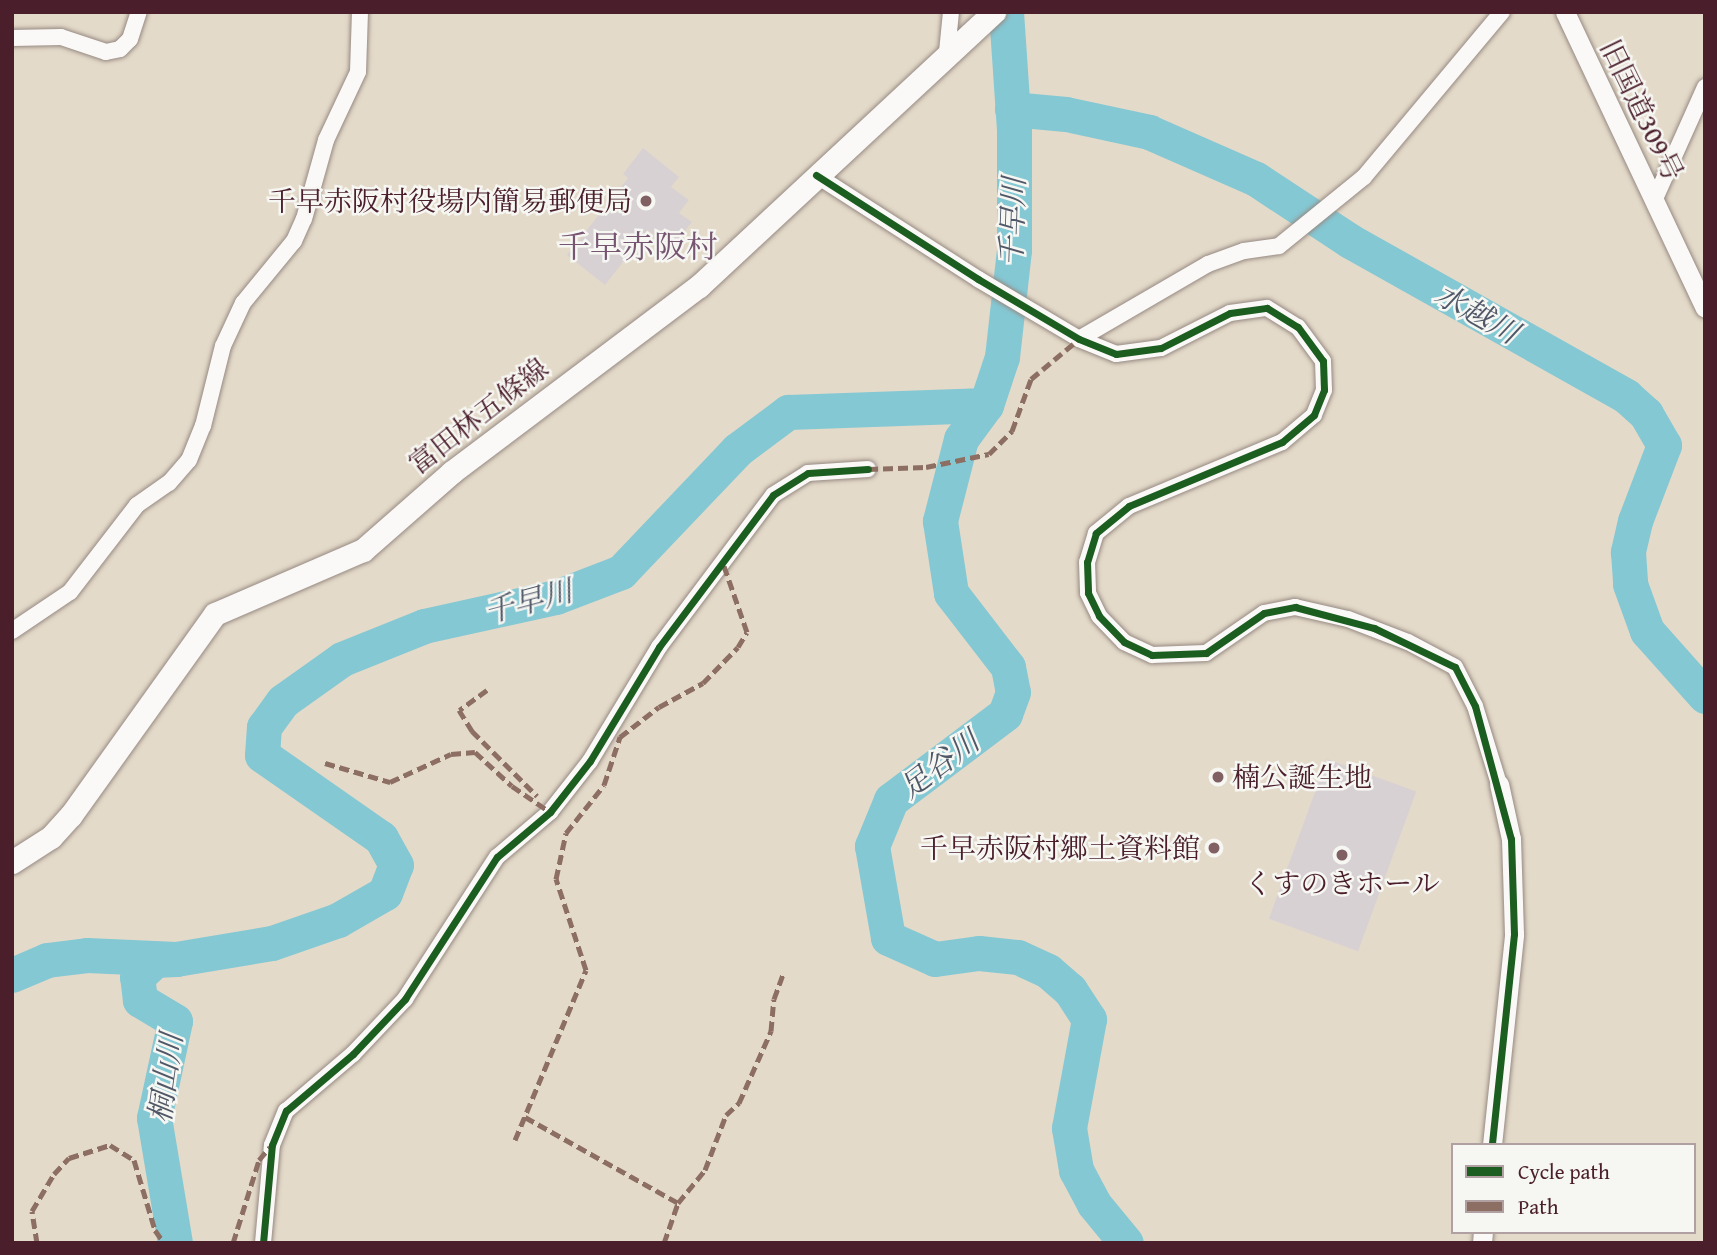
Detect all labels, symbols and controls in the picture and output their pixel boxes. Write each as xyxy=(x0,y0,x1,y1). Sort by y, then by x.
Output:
street label: 旧国道309号 xyxy=(1593,34,1691,186)
water label: 千早川 xyxy=(992,176,1032,268)
place label: 千早赤阪村役場内簡易郵便局 xyxy=(268,184,632,218)
marker: 千早赤阪村役場内簡易郵便局 xyxy=(638,193,654,209)
district label: 千早赤阪村 xyxy=(558,228,718,266)
water label: 水越川 xyxy=(1429,275,1525,351)
street label: 富田林五條線 xyxy=(401,351,555,481)
water label: 千早川 xyxy=(480,572,576,630)
water label: 足谷川 xyxy=(892,723,986,805)
place label: 楠公誕生地 xyxy=(1232,760,1372,794)
marker: 楠公誕生地 xyxy=(1210,769,1226,785)
place label: 千早赤阪村郷土資料館 xyxy=(920,831,1200,865)
marker: 千早赤阪村郷土資料館 xyxy=(1206,840,1222,856)
marker: くすのきホール xyxy=(1334,847,1350,863)
place label: くすのきホール xyxy=(1244,866,1440,900)
water label: 桐山川 xyxy=(141,1031,189,1125)
legend xyxy=(1451,1143,1696,1234)
text: Cycle path xyxy=(1518,1156,1610,1187)
text: Path xyxy=(1518,1191,1558,1222)

